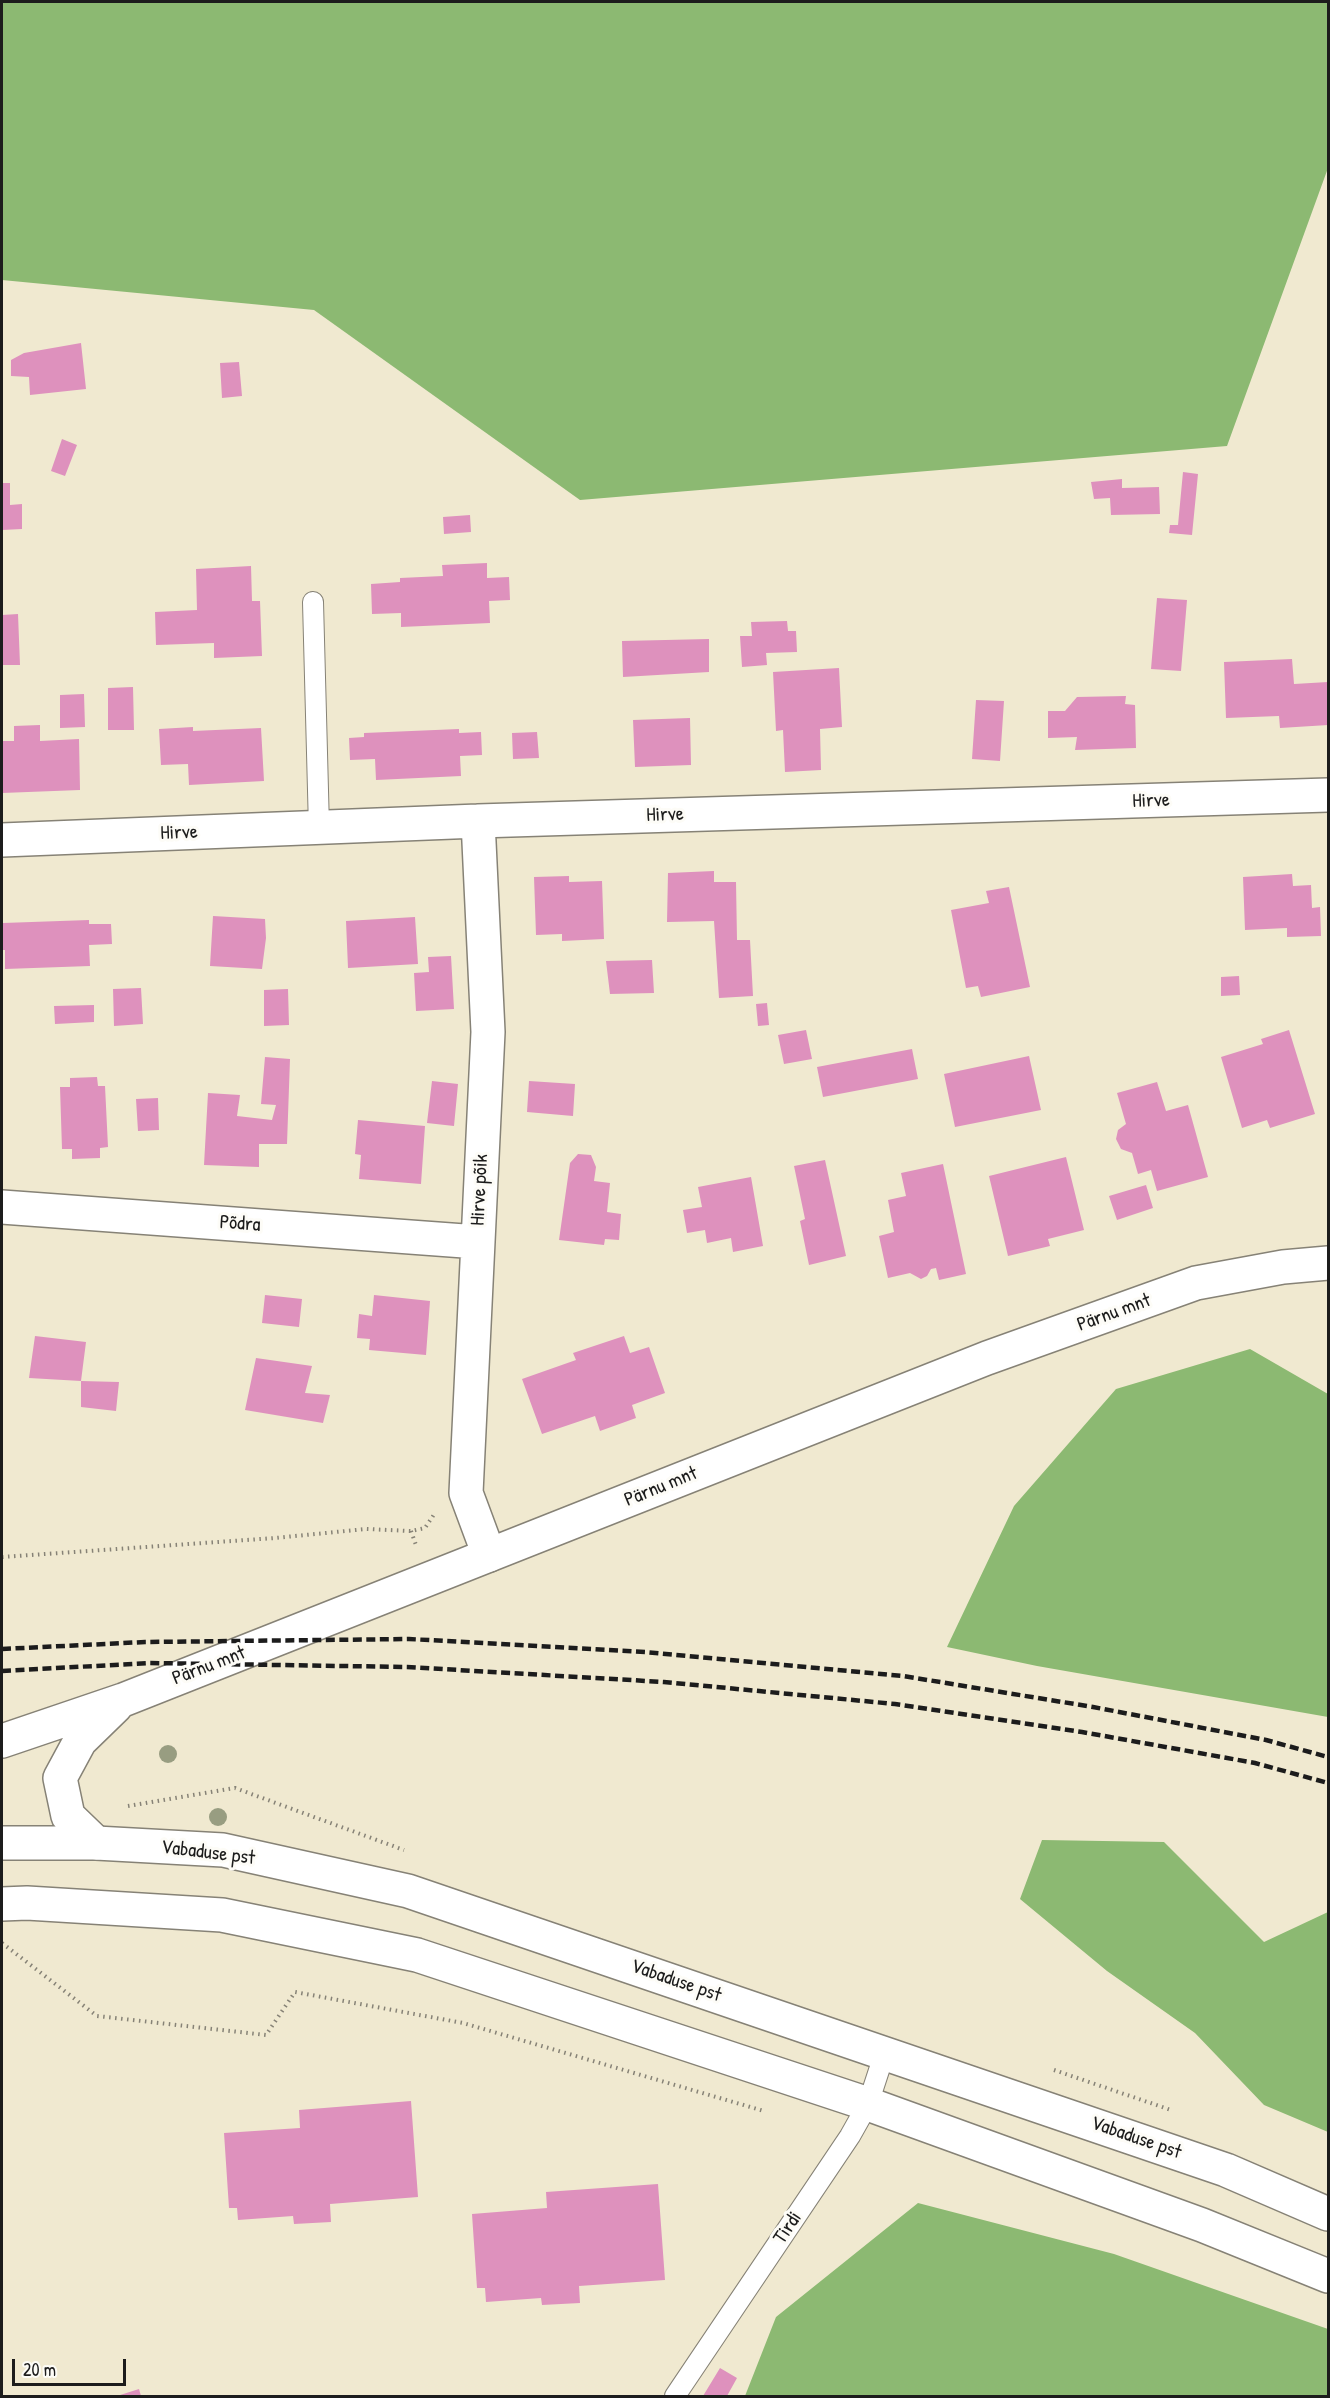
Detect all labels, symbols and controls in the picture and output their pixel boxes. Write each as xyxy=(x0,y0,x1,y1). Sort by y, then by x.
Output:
street label: Hirve xyxy=(1132,788,1170,814)
street label: Hirve xyxy=(646,802,684,828)
street label: Hirve xyxy=(160,820,198,846)
street label: Hirve põik xyxy=(466,1154,494,1226)
street label: Põdra xyxy=(219,1211,261,1237)
street label: Pärnu mnt xyxy=(1074,1289,1154,1337)
street label: Pärnu mnt xyxy=(621,1462,701,1512)
street label: Pärnu mnt xyxy=(169,1641,249,1691)
street label: Vabaduse pst xyxy=(160,1835,256,1871)
street label: Vabaduse pst xyxy=(627,1954,725,2008)
street label: Vabaduse pst xyxy=(1087,2111,1185,2165)
street label: Tirdi xyxy=(769,2207,807,2249)
scale bar xyxy=(15,2347,129,2385)
text: 20 m xyxy=(23,2357,56,2382)

